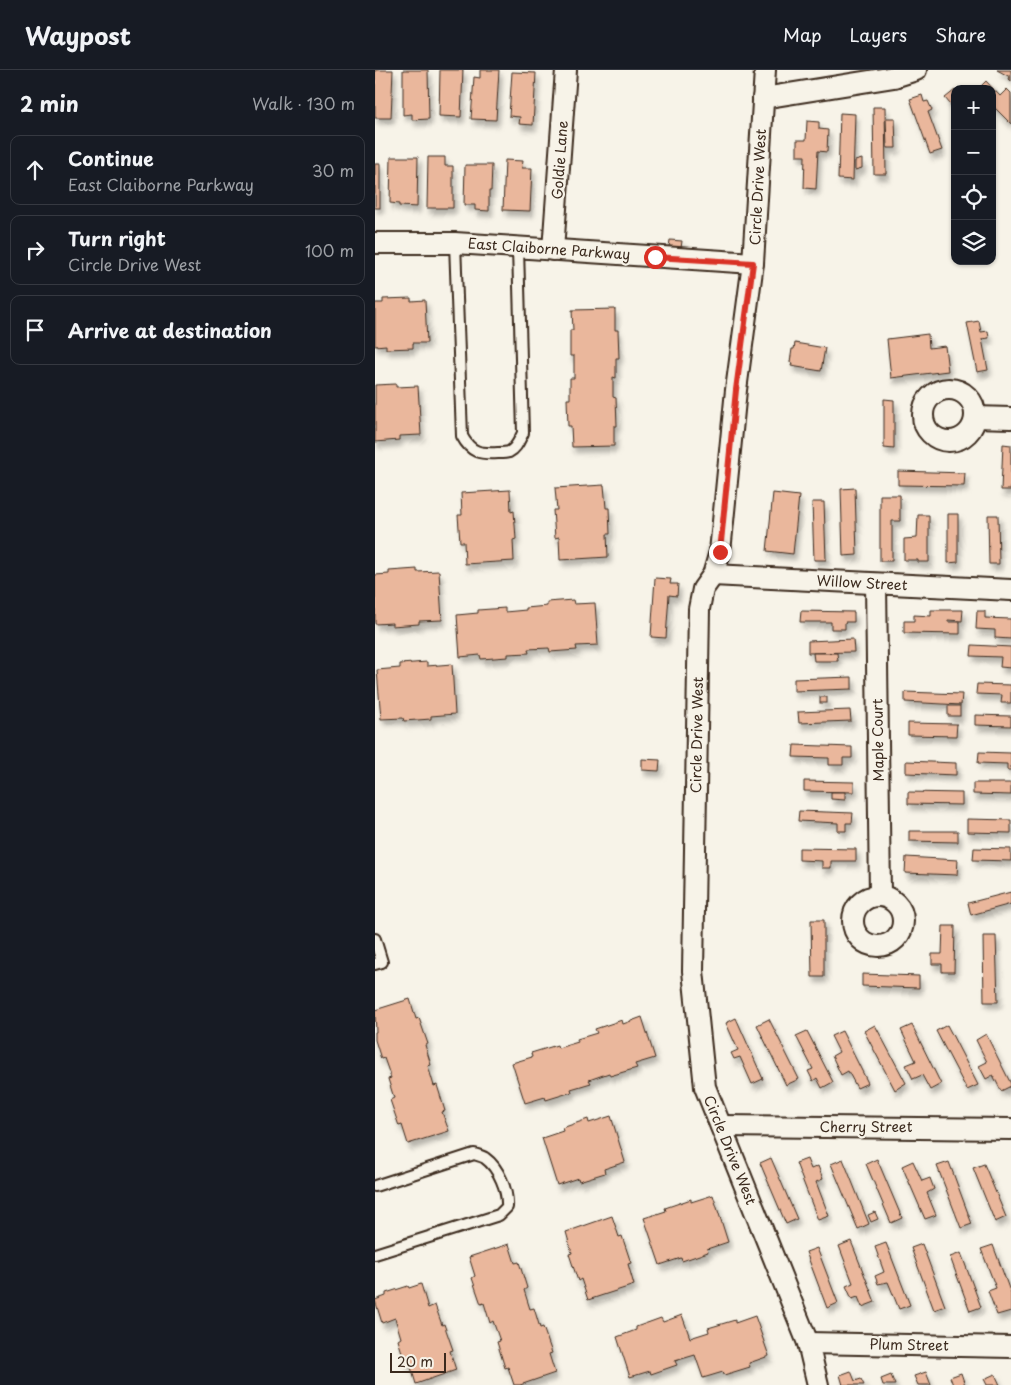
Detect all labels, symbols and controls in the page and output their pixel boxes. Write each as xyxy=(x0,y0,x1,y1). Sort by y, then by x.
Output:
text: Waypost xyxy=(25,17,131,53)
text: Map xyxy=(783,21,822,48)
text: Layers xyxy=(850,21,907,48)
text: Share xyxy=(935,21,986,48)
map controls xyxy=(951,85,996,265)
button: + xyxy=(951,85,996,130)
text: 2 min xyxy=(20,87,79,119)
text: Walk · 130 m xyxy=(252,91,355,115)
street label: Goldie Lane xyxy=(546,120,573,200)
street label: Circle Drive West xyxy=(744,128,771,246)
button: − xyxy=(951,130,996,175)
text: Continue xyxy=(68,144,154,172)
icon: ahead xyxy=(21,156,49,184)
text: 30 m xyxy=(312,158,354,182)
text: East Claiborne Parkway xyxy=(68,172,254,196)
button: locate xyxy=(951,175,996,220)
button: layers xyxy=(951,220,996,265)
text: Turn right xyxy=(68,224,166,252)
street label: East Claiborne Parkway xyxy=(467,232,631,265)
icon: right xyxy=(21,236,49,264)
text: 100 m xyxy=(305,238,354,262)
route start xyxy=(644,246,667,269)
text: Circle Drive West xyxy=(68,252,201,276)
icon: arrive xyxy=(21,316,49,344)
text: Arrive at destination xyxy=(68,316,272,344)
route end xyxy=(709,541,732,564)
street label: Willow Street xyxy=(816,570,908,595)
street label: Circle Drive West xyxy=(685,676,708,793)
street label: Maple Court xyxy=(866,698,889,782)
street label: Circle Drive West xyxy=(699,1092,762,1208)
street label: Cherry Street xyxy=(820,1116,913,1137)
street label: Plum Street xyxy=(869,1333,949,1356)
scale bar xyxy=(390,1350,446,1373)
text: 20 m xyxy=(397,1351,433,1372)

